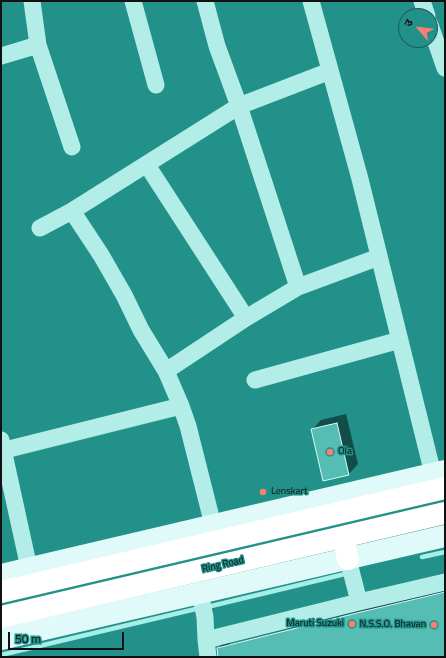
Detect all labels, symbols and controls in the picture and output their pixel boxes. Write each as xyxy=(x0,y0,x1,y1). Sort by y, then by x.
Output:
north arrow xyxy=(398,8,438,48)
text: उ xyxy=(400,16,417,29)
place label: Ola xyxy=(338,446,352,458)
marker: Ola xyxy=(325,447,335,457)
place label: Lenskart xyxy=(271,486,308,498)
marker: Lenskart xyxy=(258,487,268,497)
street label: Ring Road xyxy=(201,554,245,576)
place label: Maruti Suzuki xyxy=(286,618,344,630)
marker: Maruti Suzuki xyxy=(347,619,357,629)
place label: N.S.S.O. Bhavan xyxy=(360,619,426,631)
marker: N.S.S.O. Bhavan xyxy=(429,620,439,630)
scale bar xyxy=(10,624,126,650)
text: 50 m xyxy=(15,629,41,648)

